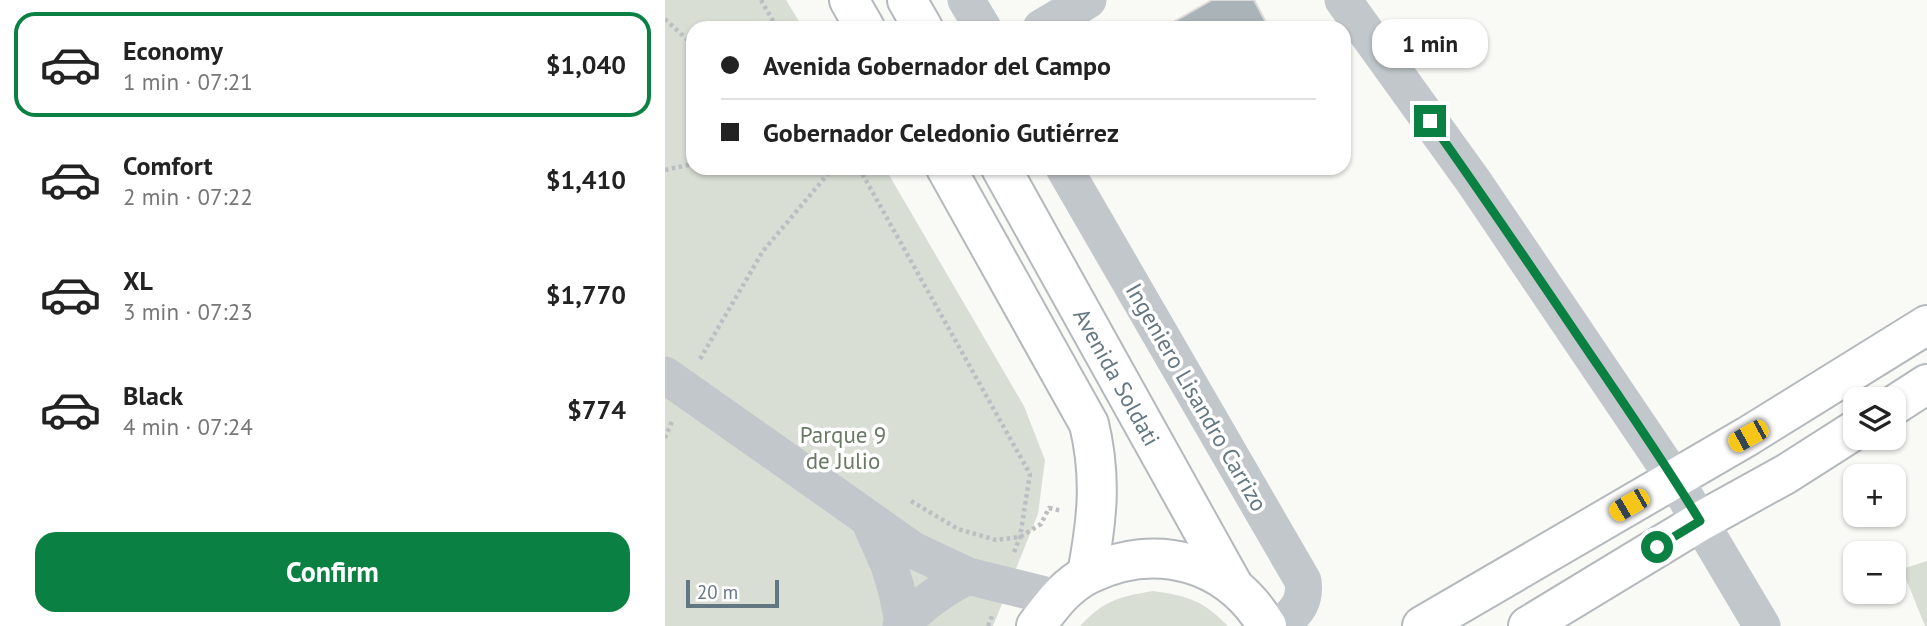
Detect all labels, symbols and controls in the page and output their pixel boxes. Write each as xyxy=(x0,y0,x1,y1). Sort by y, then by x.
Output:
callout: 1 min xyxy=(1372,19,1488,68)
text: 1 min xyxy=(1402,29,1458,58)
icon: car xyxy=(39,33,102,96)
text: Economy xyxy=(123,34,223,67)
text: $1,040 xyxy=(546,48,626,81)
text: Avenida Gobernador del Campo xyxy=(763,49,1111,82)
text: 1 min · 07:21 xyxy=(123,67,253,96)
route end xyxy=(1414,105,1446,137)
text: Gobernador Celedonio Gutiérrez xyxy=(763,116,1119,149)
icon: car xyxy=(39,148,102,211)
text: Comfort xyxy=(123,149,213,182)
text: $1,410 xyxy=(546,163,626,196)
text: 2 min · 07:22 xyxy=(123,182,253,211)
icon: car xyxy=(39,263,102,326)
text: XL xyxy=(123,264,153,297)
text: $1,770 xyxy=(546,278,626,311)
street label: Ingeniero Lisandro Carrizo xyxy=(1120,278,1274,516)
text: 3 min · 07:23 xyxy=(123,297,253,326)
street label: Avenida Soldati xyxy=(1067,303,1167,451)
icon: car xyxy=(39,378,102,441)
text: Black xyxy=(123,379,183,412)
map controls xyxy=(1843,387,1906,604)
button: layers xyxy=(1843,387,1906,450)
text: $774 xyxy=(567,393,626,426)
text: 4 min · 07:24 xyxy=(123,412,253,441)
car xyxy=(1725,417,1772,455)
park label: Parque 9 de Julio xyxy=(800,420,886,475)
button: + xyxy=(1843,464,1906,527)
car xyxy=(1606,485,1653,525)
route start xyxy=(1641,531,1673,563)
button: Confirm xyxy=(35,532,630,612)
button: − xyxy=(1843,541,1906,604)
scale bar xyxy=(686,577,779,609)
text: 20 m xyxy=(697,580,738,604)

